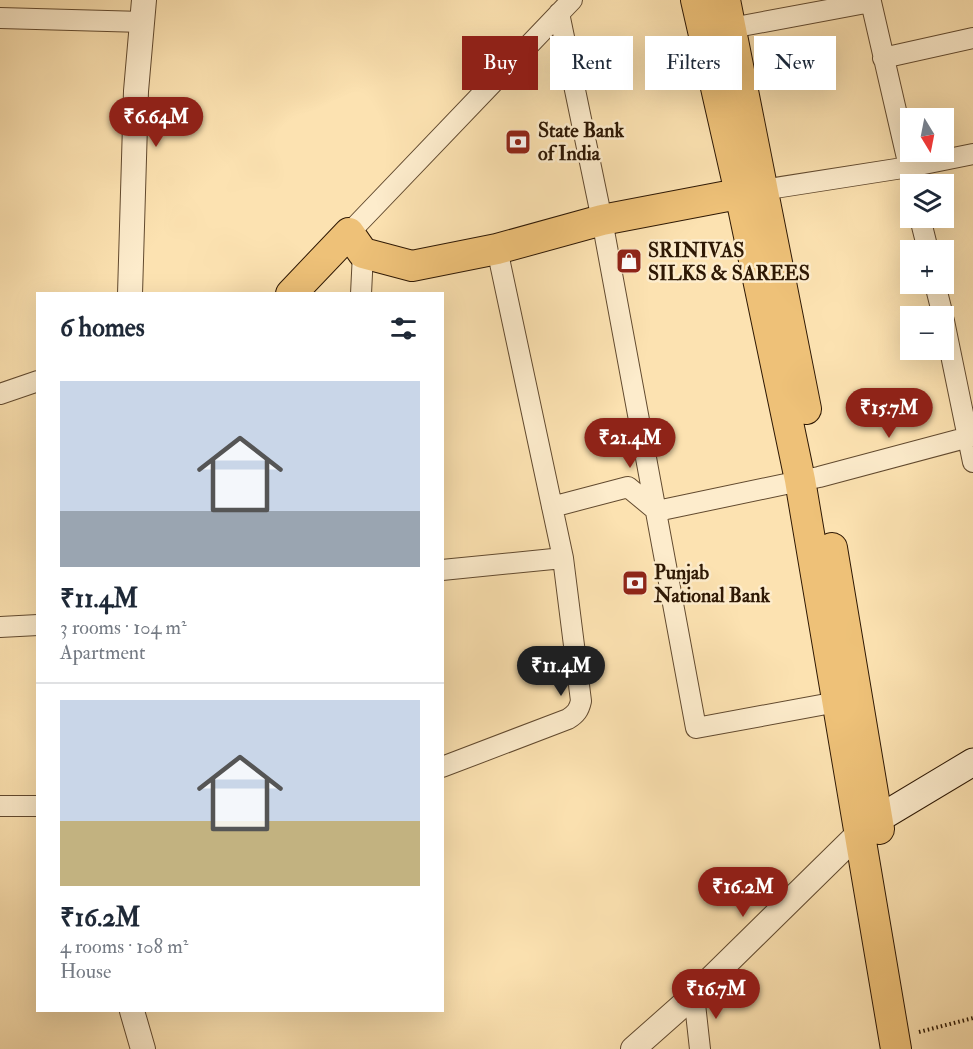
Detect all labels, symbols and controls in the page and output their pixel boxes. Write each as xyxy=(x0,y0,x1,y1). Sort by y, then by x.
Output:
chip: Buy xyxy=(462,36,538,90)
chip: Rent xyxy=(550,36,633,90)
chip: Filters xyxy=(645,36,742,90)
chip: New xyxy=(754,36,836,90)
pin: ₹6.64M xyxy=(107,97,205,148)
text: ₹6.64M xyxy=(123,104,189,129)
north arrow xyxy=(900,108,954,162)
map controls xyxy=(900,108,954,360)
place label: State Bank of India xyxy=(538,118,625,166)
bank icon: State Bank of India xyxy=(503,127,533,157)
button: layers xyxy=(900,174,954,228)
place label: SRINIVAS SILKS & SAREES xyxy=(648,238,810,286)
button: + xyxy=(900,240,954,294)
shop icon: SRINIVAS SILKS & SAREES xyxy=(614,246,644,276)
button: − xyxy=(900,306,954,360)
text: 6 homes xyxy=(60,312,145,344)
icon: filters xyxy=(387,312,420,345)
pin: ₹15.7M xyxy=(840,388,938,439)
text: ₹15.7M xyxy=(860,395,918,420)
pin: ₹21.4M xyxy=(581,418,679,469)
icon: home xyxy=(186,420,294,528)
text: ₹21.4M xyxy=(598,425,662,450)
place label: Punjab National Bank xyxy=(653,560,770,608)
bank icon: Punjab National Bank xyxy=(620,568,650,598)
text: ₹11.4M xyxy=(60,583,138,615)
text: 3 rooms · 104 m² xyxy=(60,615,187,640)
text: Apartment xyxy=(60,640,145,665)
pin: ₹11.4M xyxy=(512,646,610,697)
text: ₹11.4M xyxy=(531,653,591,678)
icon: home xyxy=(186,739,294,847)
pin: ₹16.2M xyxy=(694,867,792,918)
text: ₹16.2M xyxy=(712,874,774,899)
text: ₹16.2M xyxy=(60,902,141,934)
text: 4 rooms · 108 m² xyxy=(60,934,188,959)
text: House xyxy=(60,959,111,984)
pin: ₹16.7M xyxy=(667,969,765,1020)
text: ₹16.7M xyxy=(686,976,746,1001)

